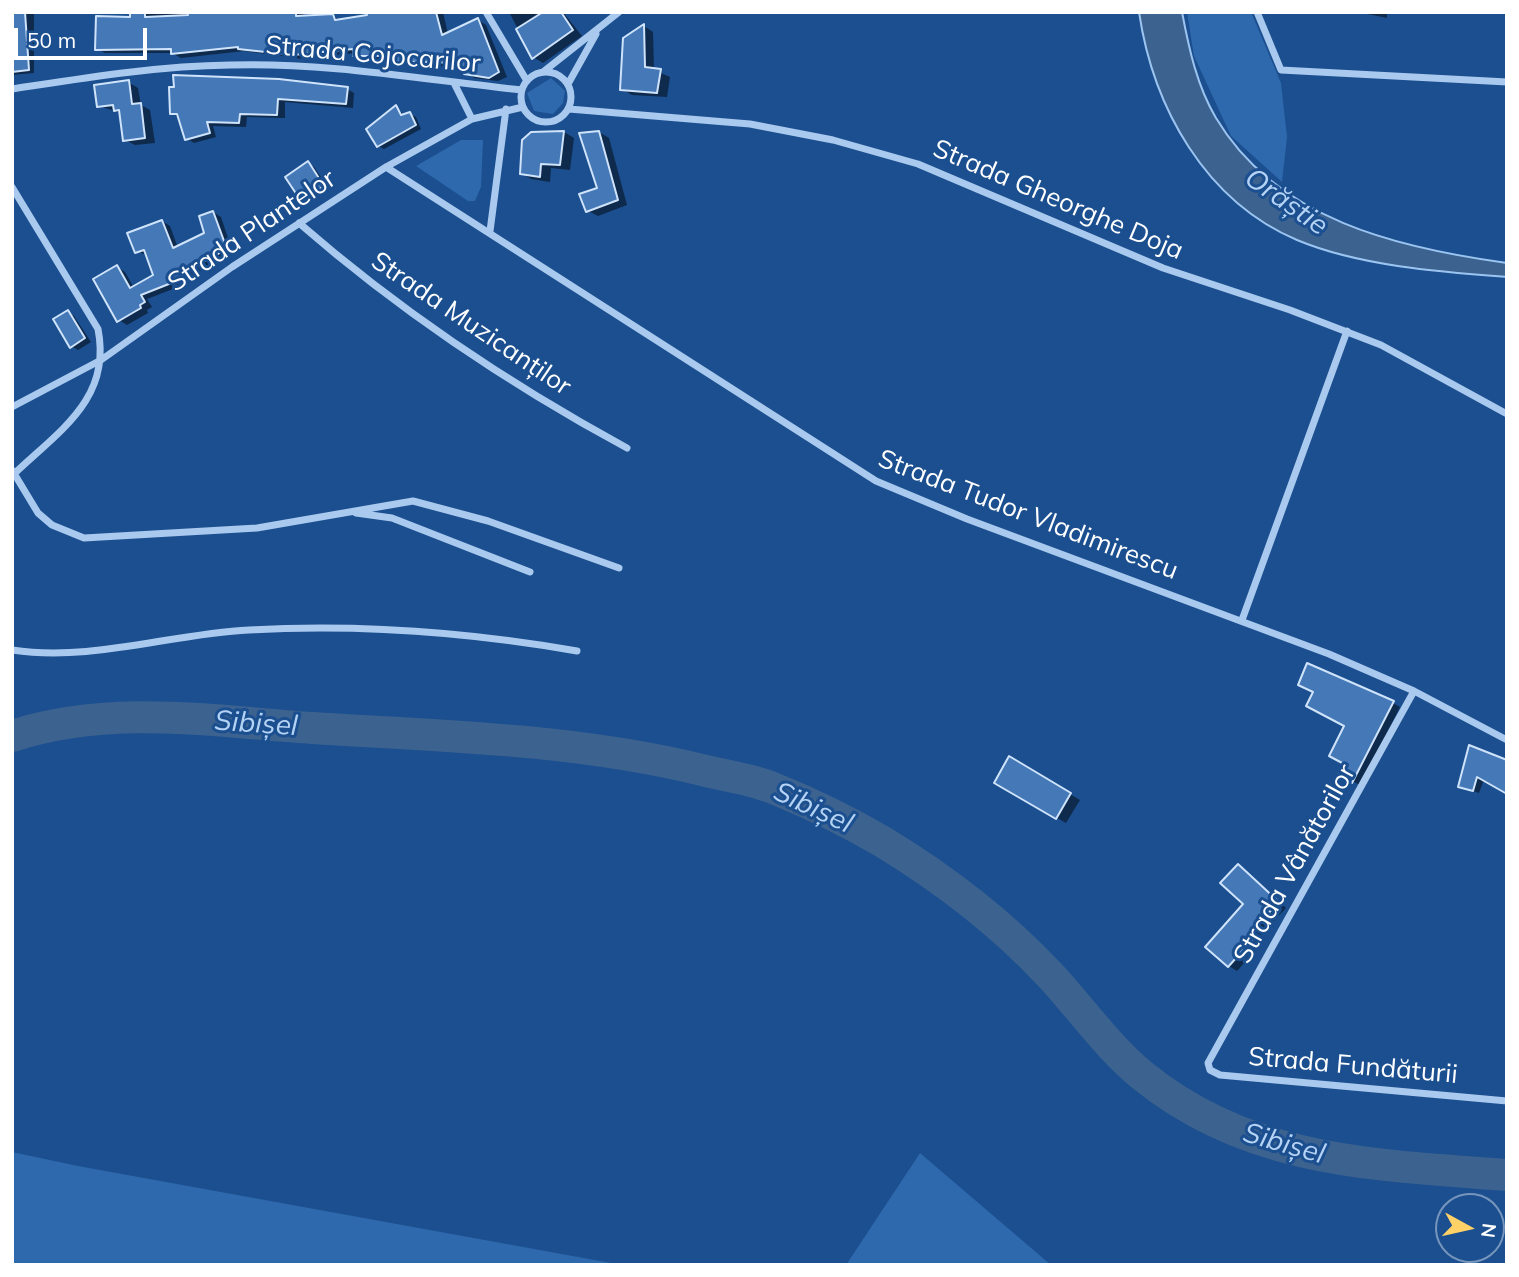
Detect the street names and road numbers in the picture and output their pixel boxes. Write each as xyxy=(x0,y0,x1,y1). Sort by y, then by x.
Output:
street label: Strada Cojocarilor xyxy=(264,30,482,80)
street label: Strada Gheorghe Doja xyxy=(928,133,1188,267)
street label: Strada Plantelor xyxy=(162,163,342,299)
street label: Strada Muzicanților xyxy=(365,246,577,402)
street label: Strada Tudor Vladimirescu xyxy=(874,443,1182,587)
street label: Strada Vânătorilor xyxy=(1227,759,1363,969)
street label: Strada Fundăturii xyxy=(1247,1041,1459,1091)

